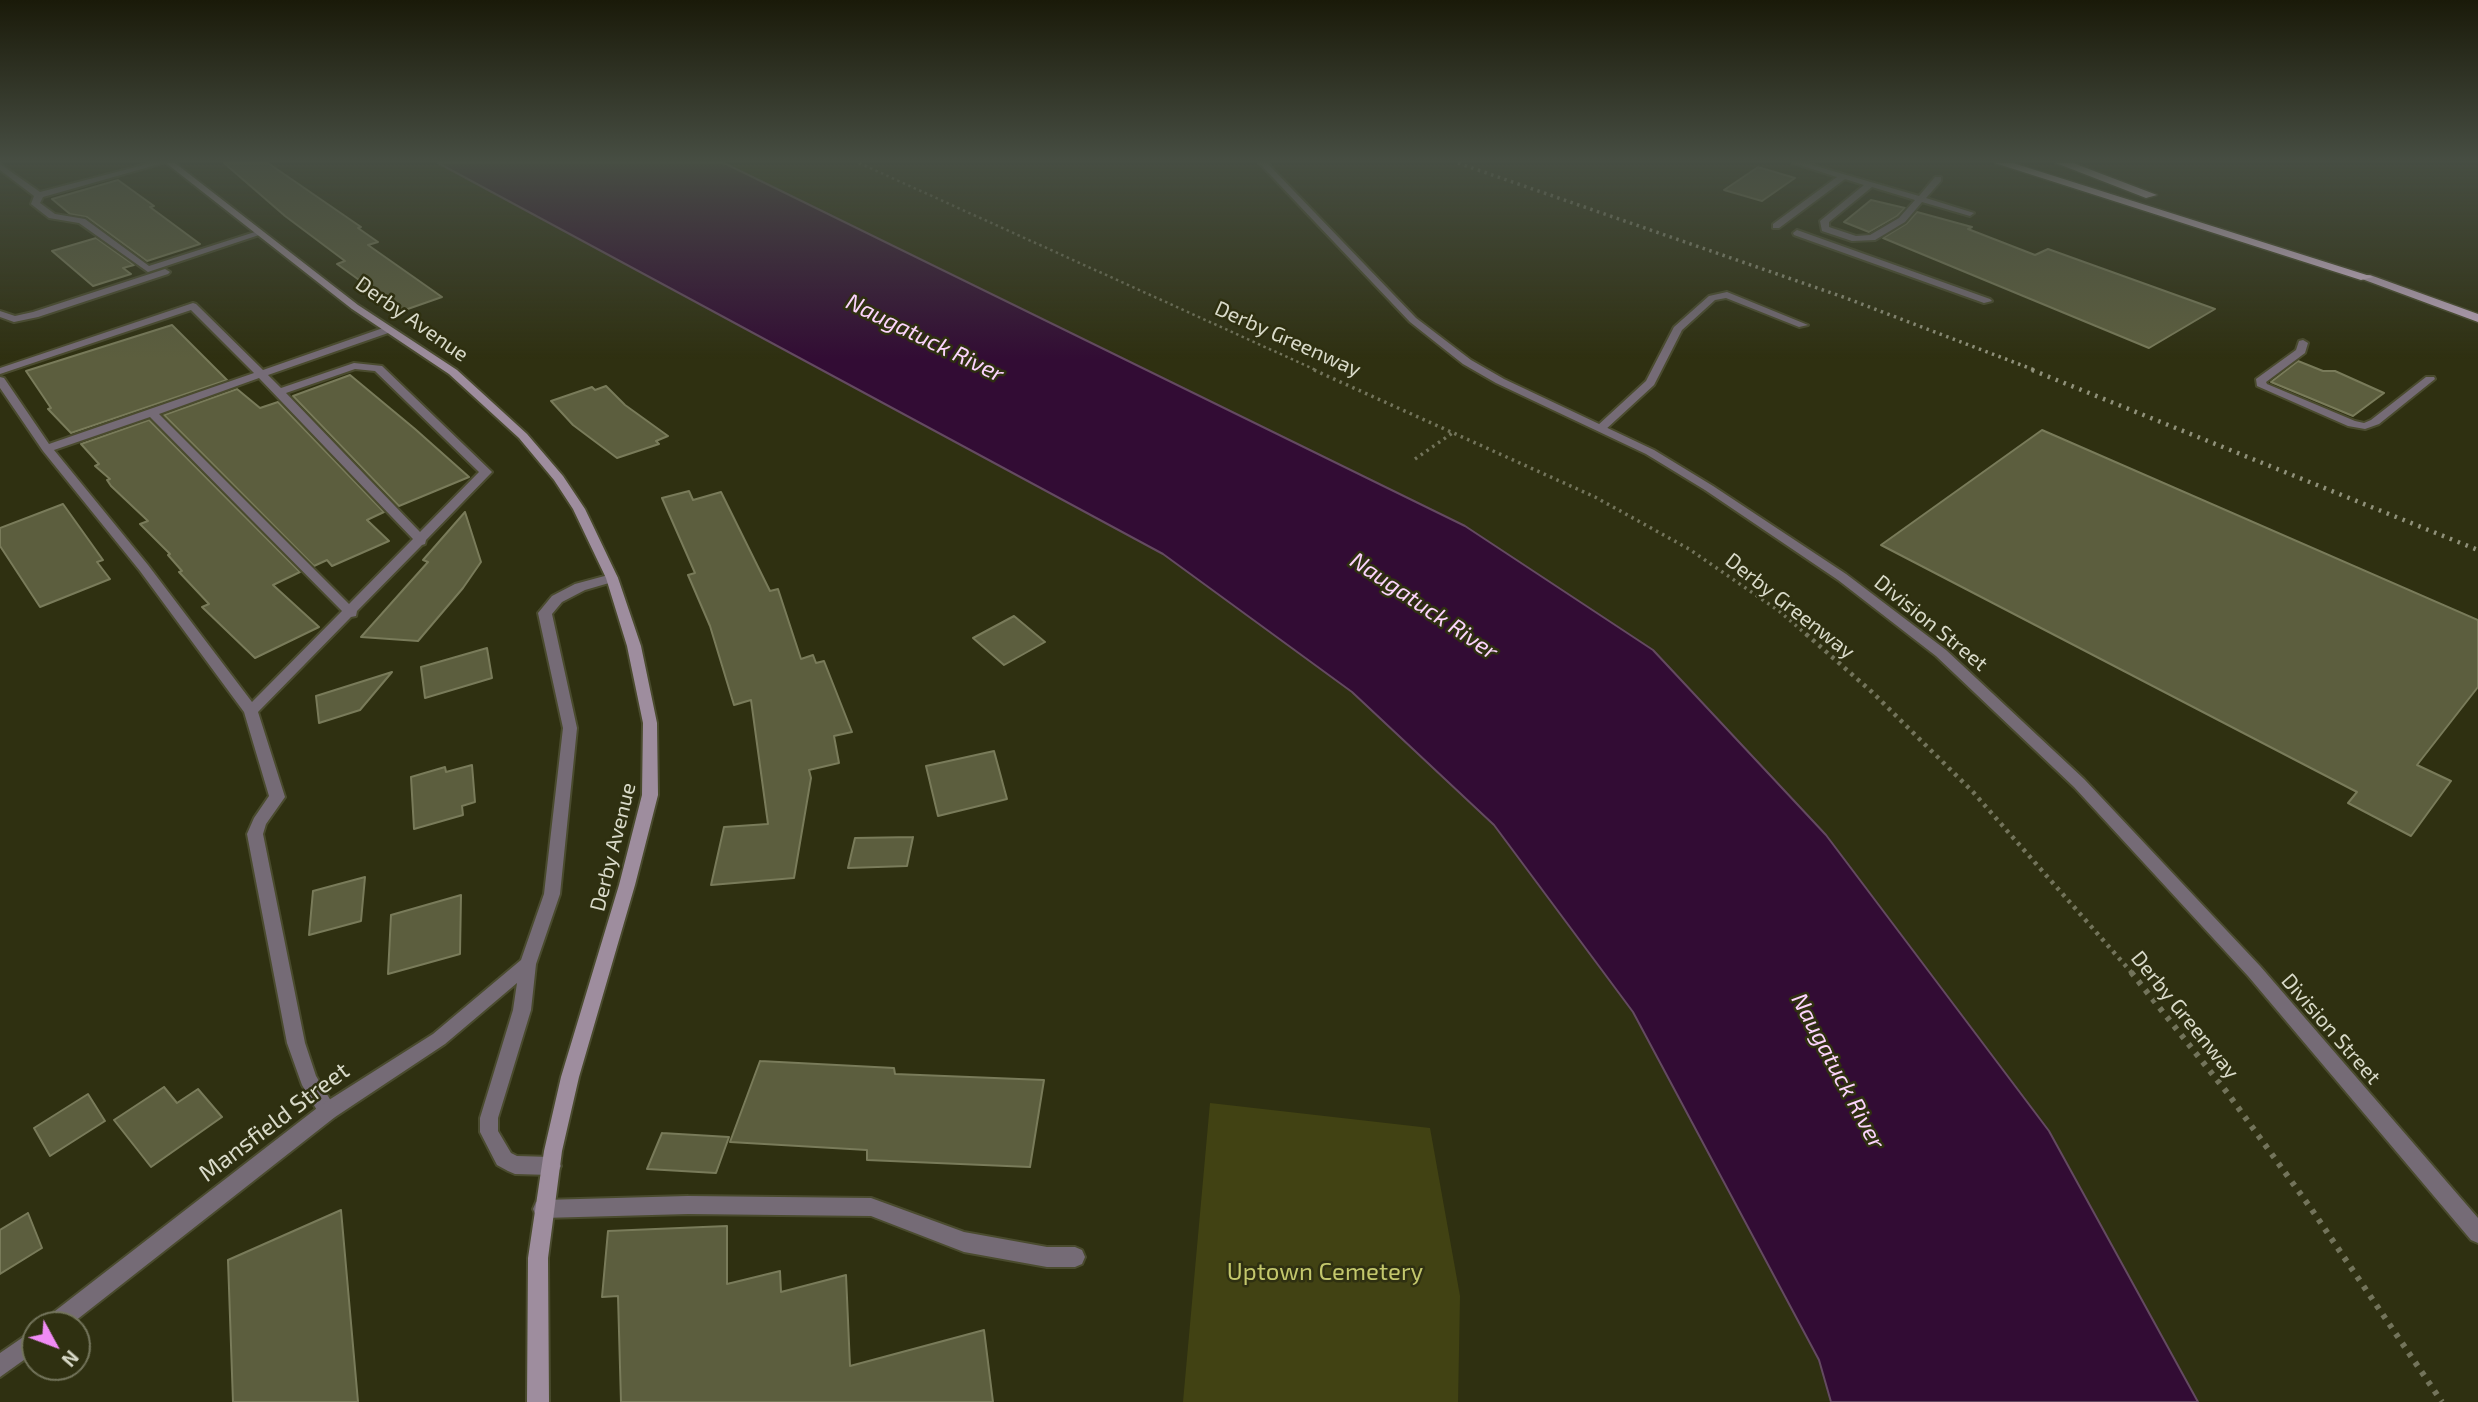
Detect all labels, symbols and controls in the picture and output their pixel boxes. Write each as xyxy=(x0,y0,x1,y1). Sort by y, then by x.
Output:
street label: Derby Avenue xyxy=(351,271,473,367)
water label: Naugatuck River xyxy=(842,288,1008,388)
street label: Derby Greenway xyxy=(1211,296,1365,382)
water label: Naugatuck River xyxy=(1345,546,1503,666)
street label: Derby Greenway xyxy=(1720,548,1860,664)
street label: Division Street xyxy=(1869,570,1993,676)
street label: Derby Avenue xyxy=(585,780,641,914)
street label: Derby Greenway xyxy=(2126,946,2244,1084)
street label: Division Street xyxy=(2276,968,2386,1090)
water label: Naugatuck River xyxy=(1785,988,1891,1154)
street label: Mansfield Street xyxy=(193,1056,355,1188)
park label: Uptown Cemetery xyxy=(1227,1258,1423,1286)
north arrow xyxy=(21,1311,91,1381)
text: N xyxy=(58,1346,84,1372)

